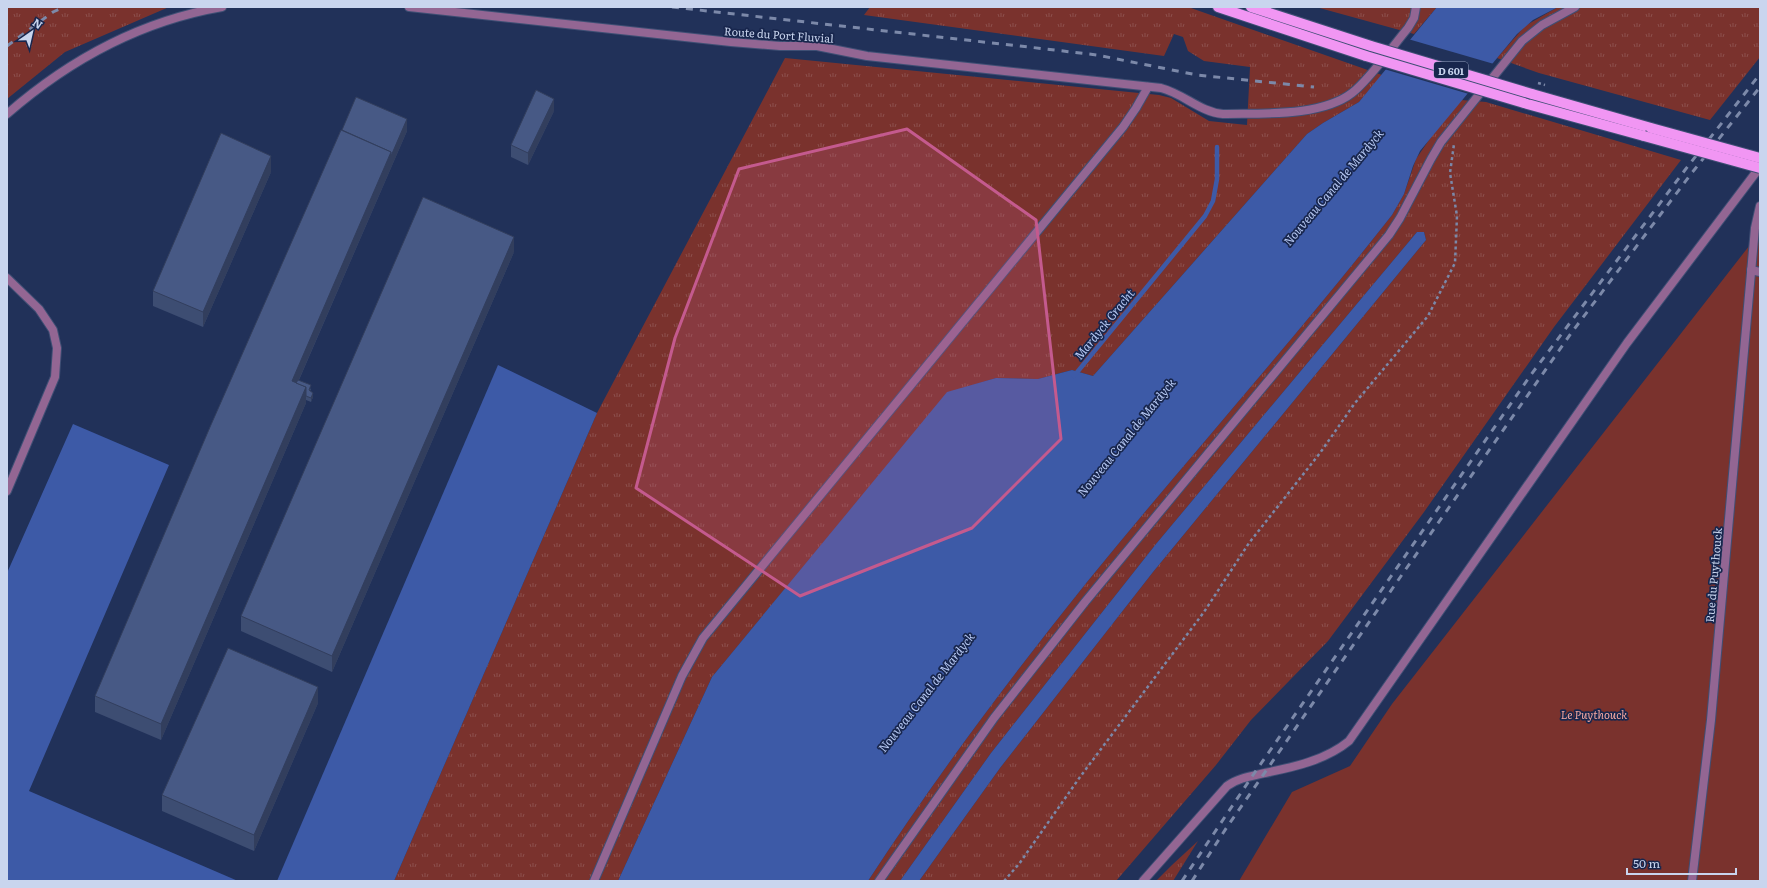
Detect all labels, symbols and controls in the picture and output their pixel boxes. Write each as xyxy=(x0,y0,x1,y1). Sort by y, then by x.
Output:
north arrow xyxy=(12,12,52,52)
text: N xyxy=(30,14,46,32)
street label: Route du Port Fluvial xyxy=(724,22,835,46)
road number: D 601 xyxy=(1434,62,1468,78)
water label: Nouveau Canal de Mardyck xyxy=(1279,124,1388,249)
water label: Mardyck Gracht xyxy=(1070,284,1138,363)
water label: Nouveau Canal de Mardyck xyxy=(1073,374,1180,500)
street label: Rue du Puythouck xyxy=(1701,527,1725,623)
water label: Nouveau Canal de Mardyck xyxy=(873,628,979,756)
park label: Le Puythouck xyxy=(1561,706,1627,722)
scale bar xyxy=(1627,850,1736,876)
text: 50 m xyxy=(1633,854,1660,872)

